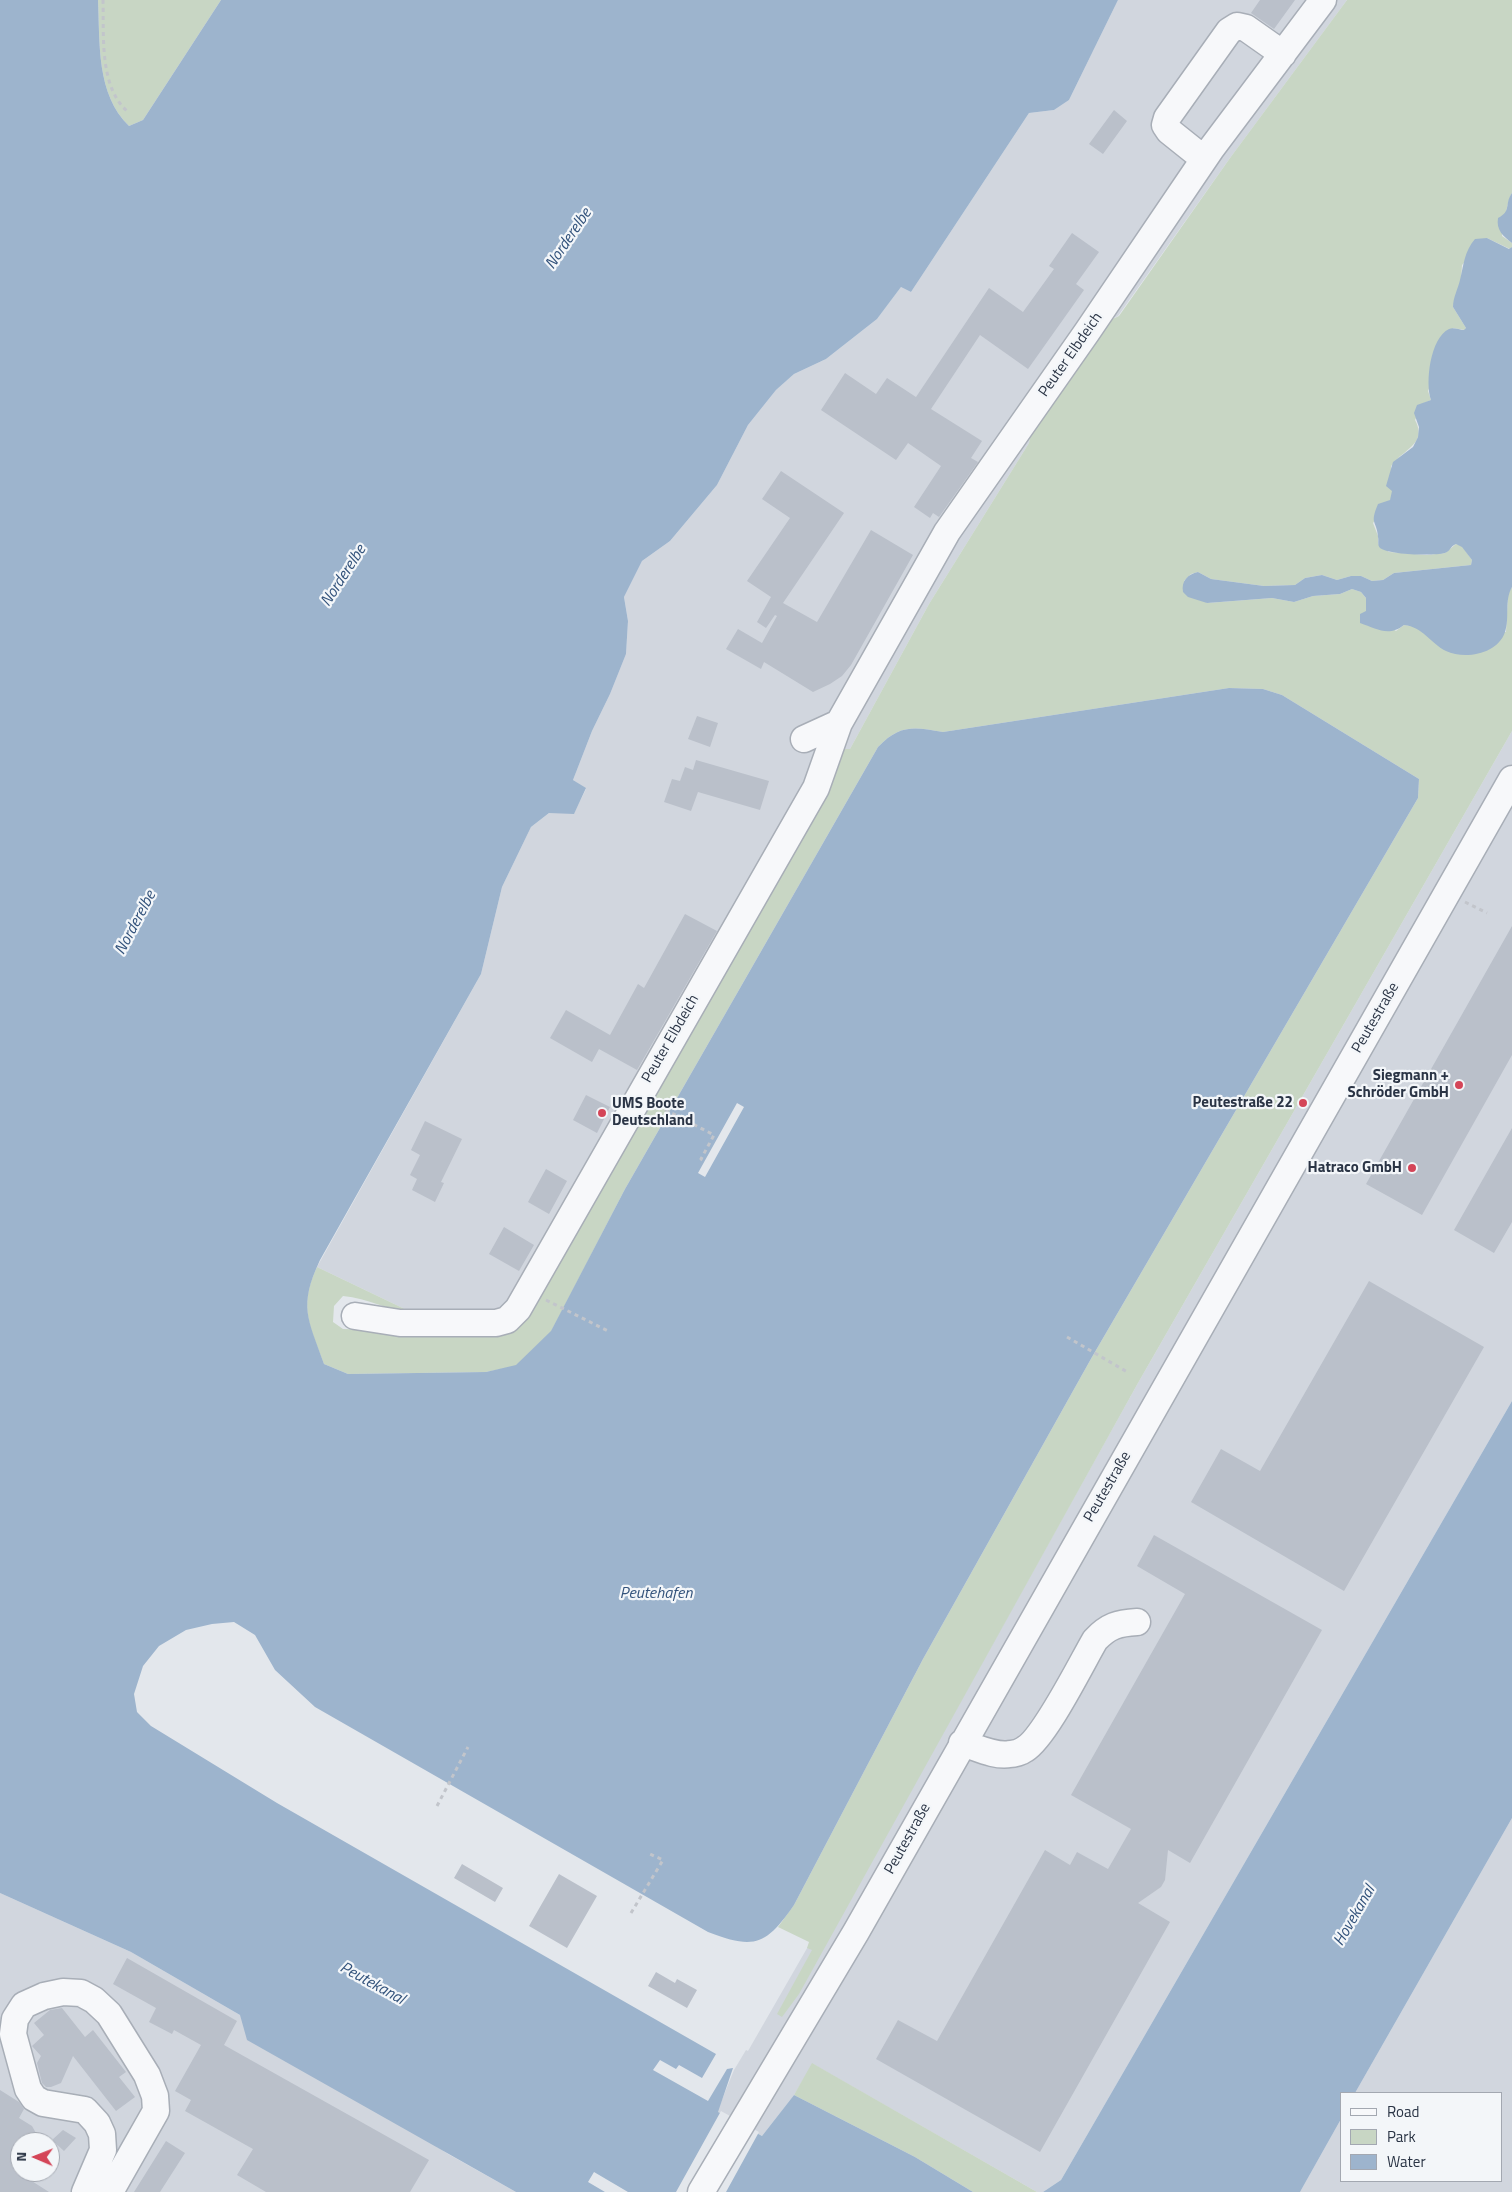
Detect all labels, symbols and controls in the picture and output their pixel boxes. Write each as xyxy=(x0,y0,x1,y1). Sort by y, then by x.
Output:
water label: Norderelbe xyxy=(542,205,596,273)
street label: Peuter Elbdeich xyxy=(1035,309,1107,401)
water label: Norderelbe xyxy=(317,542,371,610)
water label: Norderelbe xyxy=(111,888,161,958)
street label: Peutestraße xyxy=(1349,980,1403,1056)
street label: Peuter Elbdeich xyxy=(639,992,703,1086)
place label: Siegmann + Schröder GmbH xyxy=(1348,1067,1449,1102)
marker: Siegmann + Schröder GmbH xyxy=(1453,1079,1465,1091)
place label: Peutestraße 22 xyxy=(1192,1094,1293,1112)
place label: UMS Boote Deutschland xyxy=(612,1095,693,1130)
marker: Peutestraße 22 xyxy=(1297,1097,1309,1109)
marker: UMS Boote Deutschland xyxy=(596,1107,608,1119)
place label: Hatraco GmbH xyxy=(1308,1159,1402,1177)
marker: Hatraco GmbH xyxy=(1406,1162,1418,1174)
street label: Peutestraße xyxy=(1081,1449,1135,1525)
water label: Peutehafen xyxy=(620,1584,692,1604)
street label: Peutestraße xyxy=(881,1800,935,1878)
water label: Hovekanal xyxy=(1330,1882,1380,1950)
water label: Peutekanal xyxy=(336,1958,408,2010)
legend xyxy=(1340,2092,1502,2182)
text: Road xyxy=(1387,2100,1419,2123)
text: Park xyxy=(1387,2125,1416,2148)
north arrow xyxy=(10,2132,60,2182)
text: Water xyxy=(1387,2150,1426,2173)
text: N xyxy=(10,2152,31,2162)

